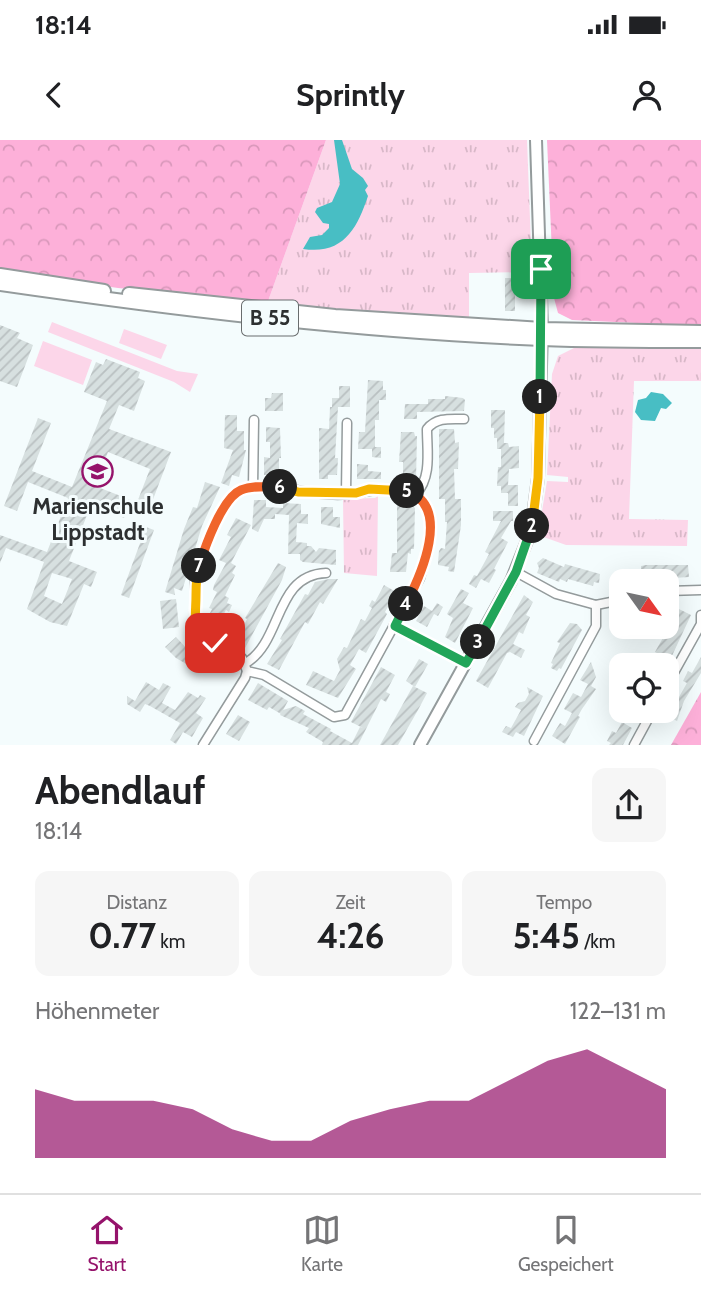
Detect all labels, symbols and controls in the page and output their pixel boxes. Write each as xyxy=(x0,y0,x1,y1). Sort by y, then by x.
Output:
text: 18:14 xyxy=(35,9,92,41)
text: Sprintly xyxy=(296,75,405,114)
icon: back xyxy=(35,76,73,114)
icon: person xyxy=(628,76,666,114)
pin xyxy=(511,239,571,299)
icon: arrive xyxy=(522,250,560,288)
road number: B 55 xyxy=(242,300,298,336)
pin: 1 xyxy=(522,380,558,414)
text: 1 xyxy=(536,385,543,408)
school or university icon: Marienschule Lippstadt xyxy=(81,455,115,489)
pin: 6 xyxy=(262,470,298,504)
pin: 5 xyxy=(390,474,424,508)
text: 6 xyxy=(274,475,285,498)
text: 5 xyxy=(401,479,412,502)
place label: Marienschule Lippstadt xyxy=(32,492,164,546)
pin: 2 xyxy=(514,508,550,544)
text: 2 xyxy=(526,514,537,537)
pin: 7 xyxy=(182,548,216,584)
text: 7 xyxy=(194,554,203,577)
north arrow xyxy=(609,569,679,639)
map controls xyxy=(609,569,679,723)
pin: 4 xyxy=(388,587,424,622)
text: 4 xyxy=(400,592,411,615)
pin xyxy=(185,613,245,673)
icon: check xyxy=(196,624,234,662)
pin: 3 xyxy=(461,624,496,660)
text: 3 xyxy=(472,630,483,653)
button: locate xyxy=(609,653,679,723)
text: Abendlauf xyxy=(35,767,205,814)
button: share xyxy=(592,768,666,842)
text: 18:14 xyxy=(35,817,82,845)
text: Distanz xyxy=(106,891,167,914)
text: Zeit xyxy=(335,891,366,914)
text: Tempo xyxy=(536,891,592,914)
text: 0.77 xyxy=(88,914,156,957)
text: 4:26 xyxy=(317,914,384,957)
text: 5:45 xyxy=(513,914,580,957)
text: km xyxy=(156,930,185,953)
text: /km xyxy=(580,930,616,953)
text: Höhenmeter xyxy=(35,997,159,1025)
text: 122–131 m xyxy=(570,997,666,1025)
tab: Start xyxy=(87,1211,126,1276)
tab: Karte xyxy=(301,1211,343,1276)
tab: Gespeichert xyxy=(518,1211,614,1276)

